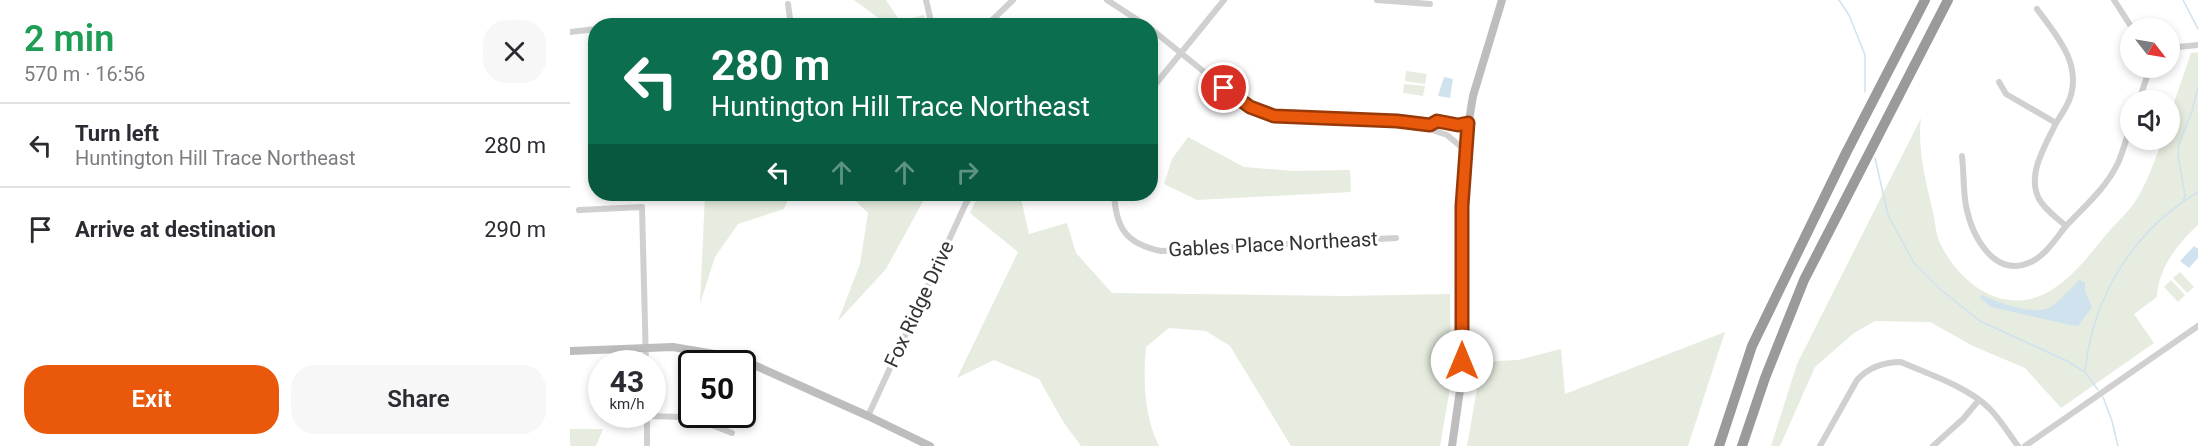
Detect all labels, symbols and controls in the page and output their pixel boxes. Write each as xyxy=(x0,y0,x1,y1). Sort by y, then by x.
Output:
text: 2 min xyxy=(24,18,114,60)
north arrow xyxy=(2120,18,2180,78)
map controls xyxy=(2120,18,2180,150)
button: close xyxy=(483,20,546,83)
text: 280 m xyxy=(711,41,830,90)
icon: left xyxy=(612,42,690,120)
text: 570 m · 16:56 xyxy=(24,62,145,86)
pin xyxy=(1198,62,1249,113)
icon: arrive xyxy=(1207,71,1240,104)
button: sound xyxy=(2120,90,2180,150)
text: Huntington Hill Trace Northeast xyxy=(711,91,1090,123)
text: Turn left xyxy=(75,121,159,146)
icon: left xyxy=(24,129,57,162)
text: 280 m xyxy=(484,133,546,158)
text: Huntington Hill Trace Northeast xyxy=(75,146,356,170)
icon: left xyxy=(762,156,795,189)
icon: ahead xyxy=(825,156,858,189)
icon: ahead xyxy=(888,156,921,189)
icon: right xyxy=(951,156,984,189)
icon: arrive xyxy=(24,213,57,246)
text: Arrive at destination xyxy=(75,217,276,242)
text: 290 m xyxy=(484,217,546,242)
street label: Gables Place Northeast xyxy=(1168,227,1378,261)
street label: Fox Ridge Drive xyxy=(879,237,959,371)
position arrow xyxy=(1430,329,1494,393)
speed limit sign: 50 xyxy=(678,350,756,428)
text: 43 xyxy=(610,364,644,399)
button: Exit xyxy=(24,365,279,434)
button: Share xyxy=(291,365,546,434)
text: km/h xyxy=(609,395,645,413)

